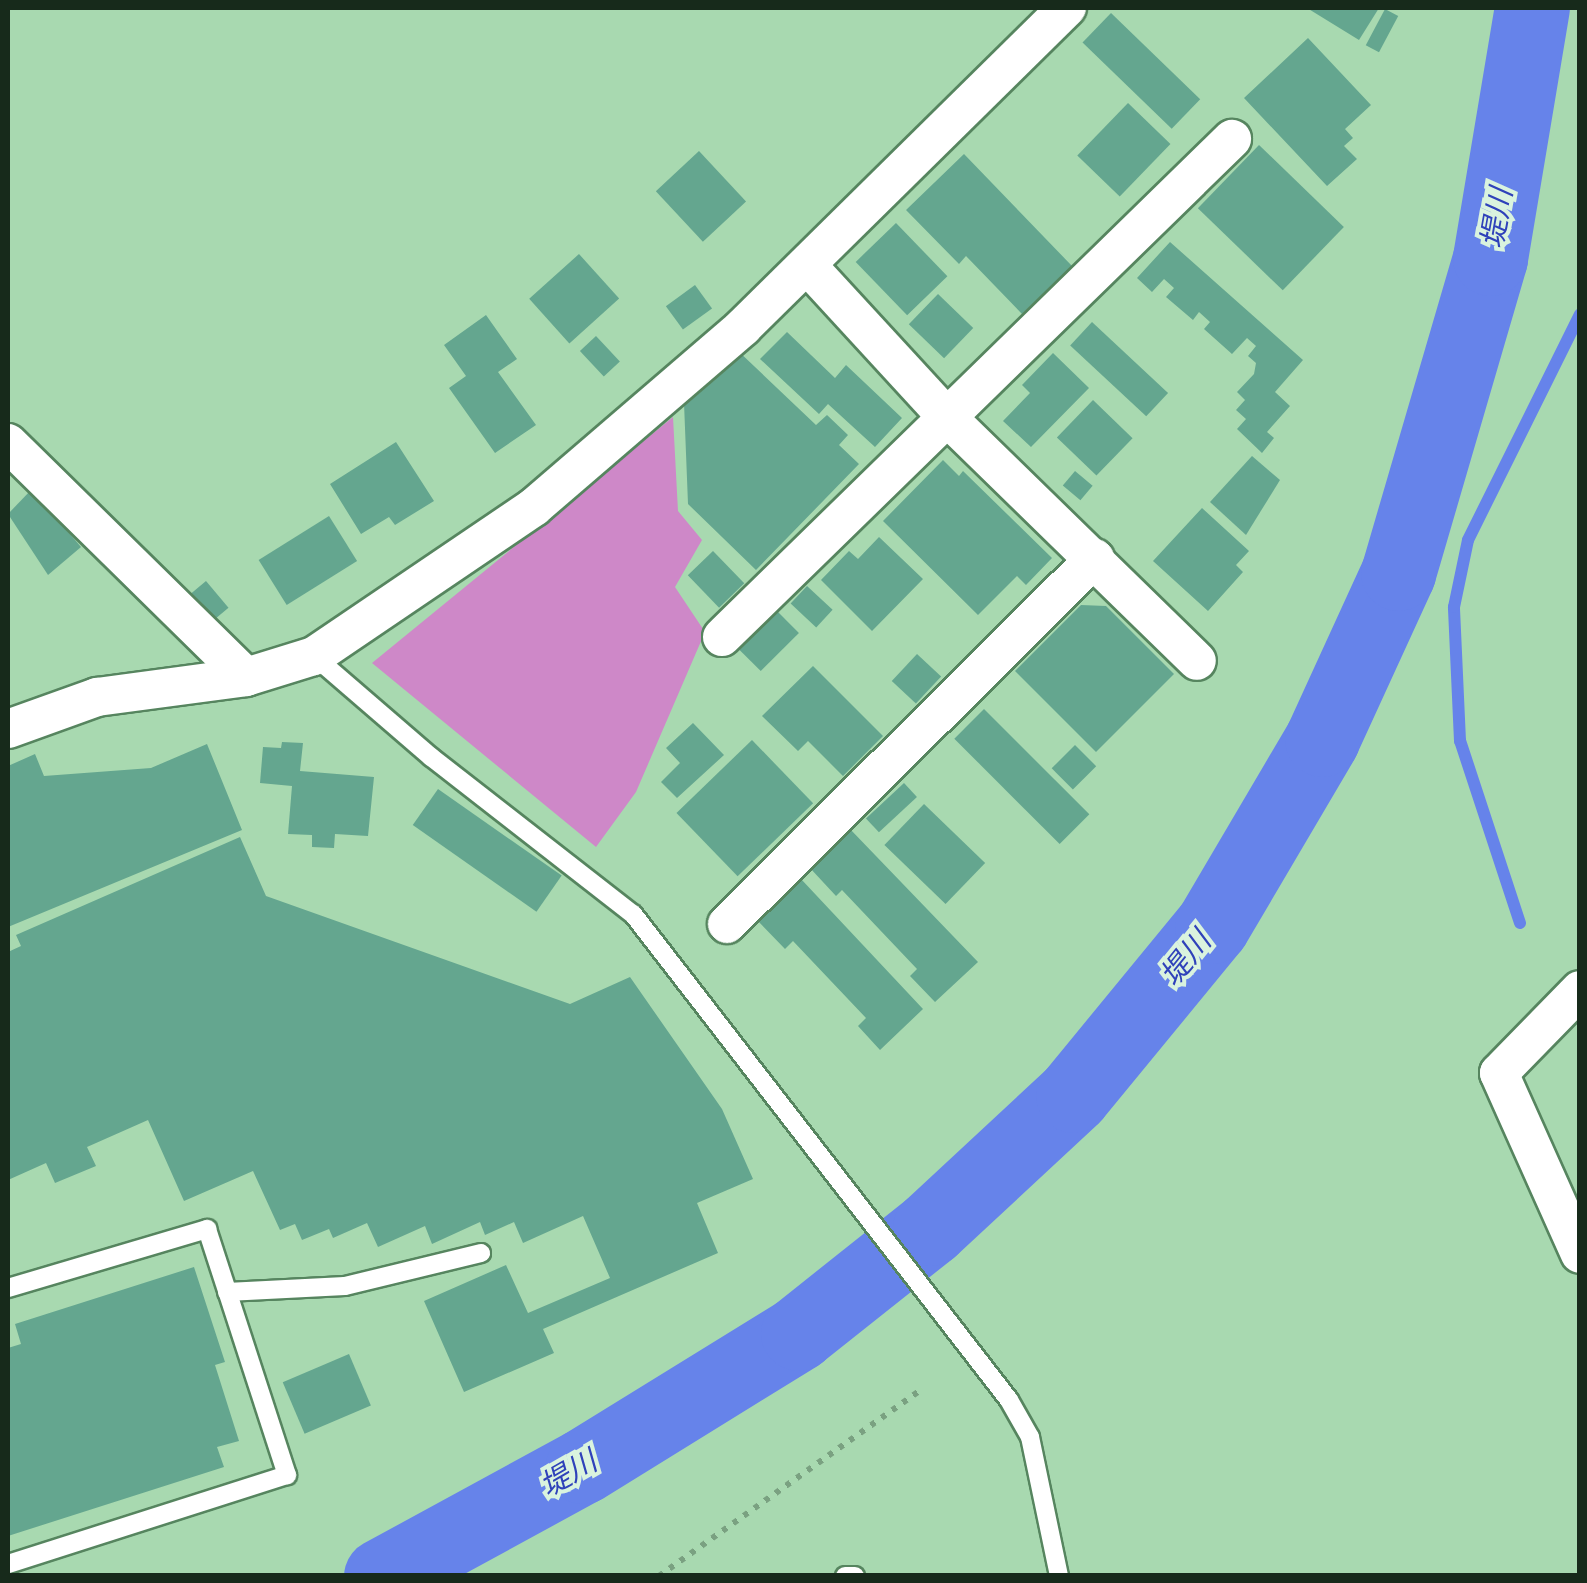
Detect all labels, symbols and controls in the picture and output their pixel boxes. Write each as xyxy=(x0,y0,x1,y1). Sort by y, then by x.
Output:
water label: 堤川 xyxy=(1473,185,1519,251)
water label: 堤川 xyxy=(1152,923,1218,993)
water label: 堤川 xyxy=(533,1442,603,1504)

